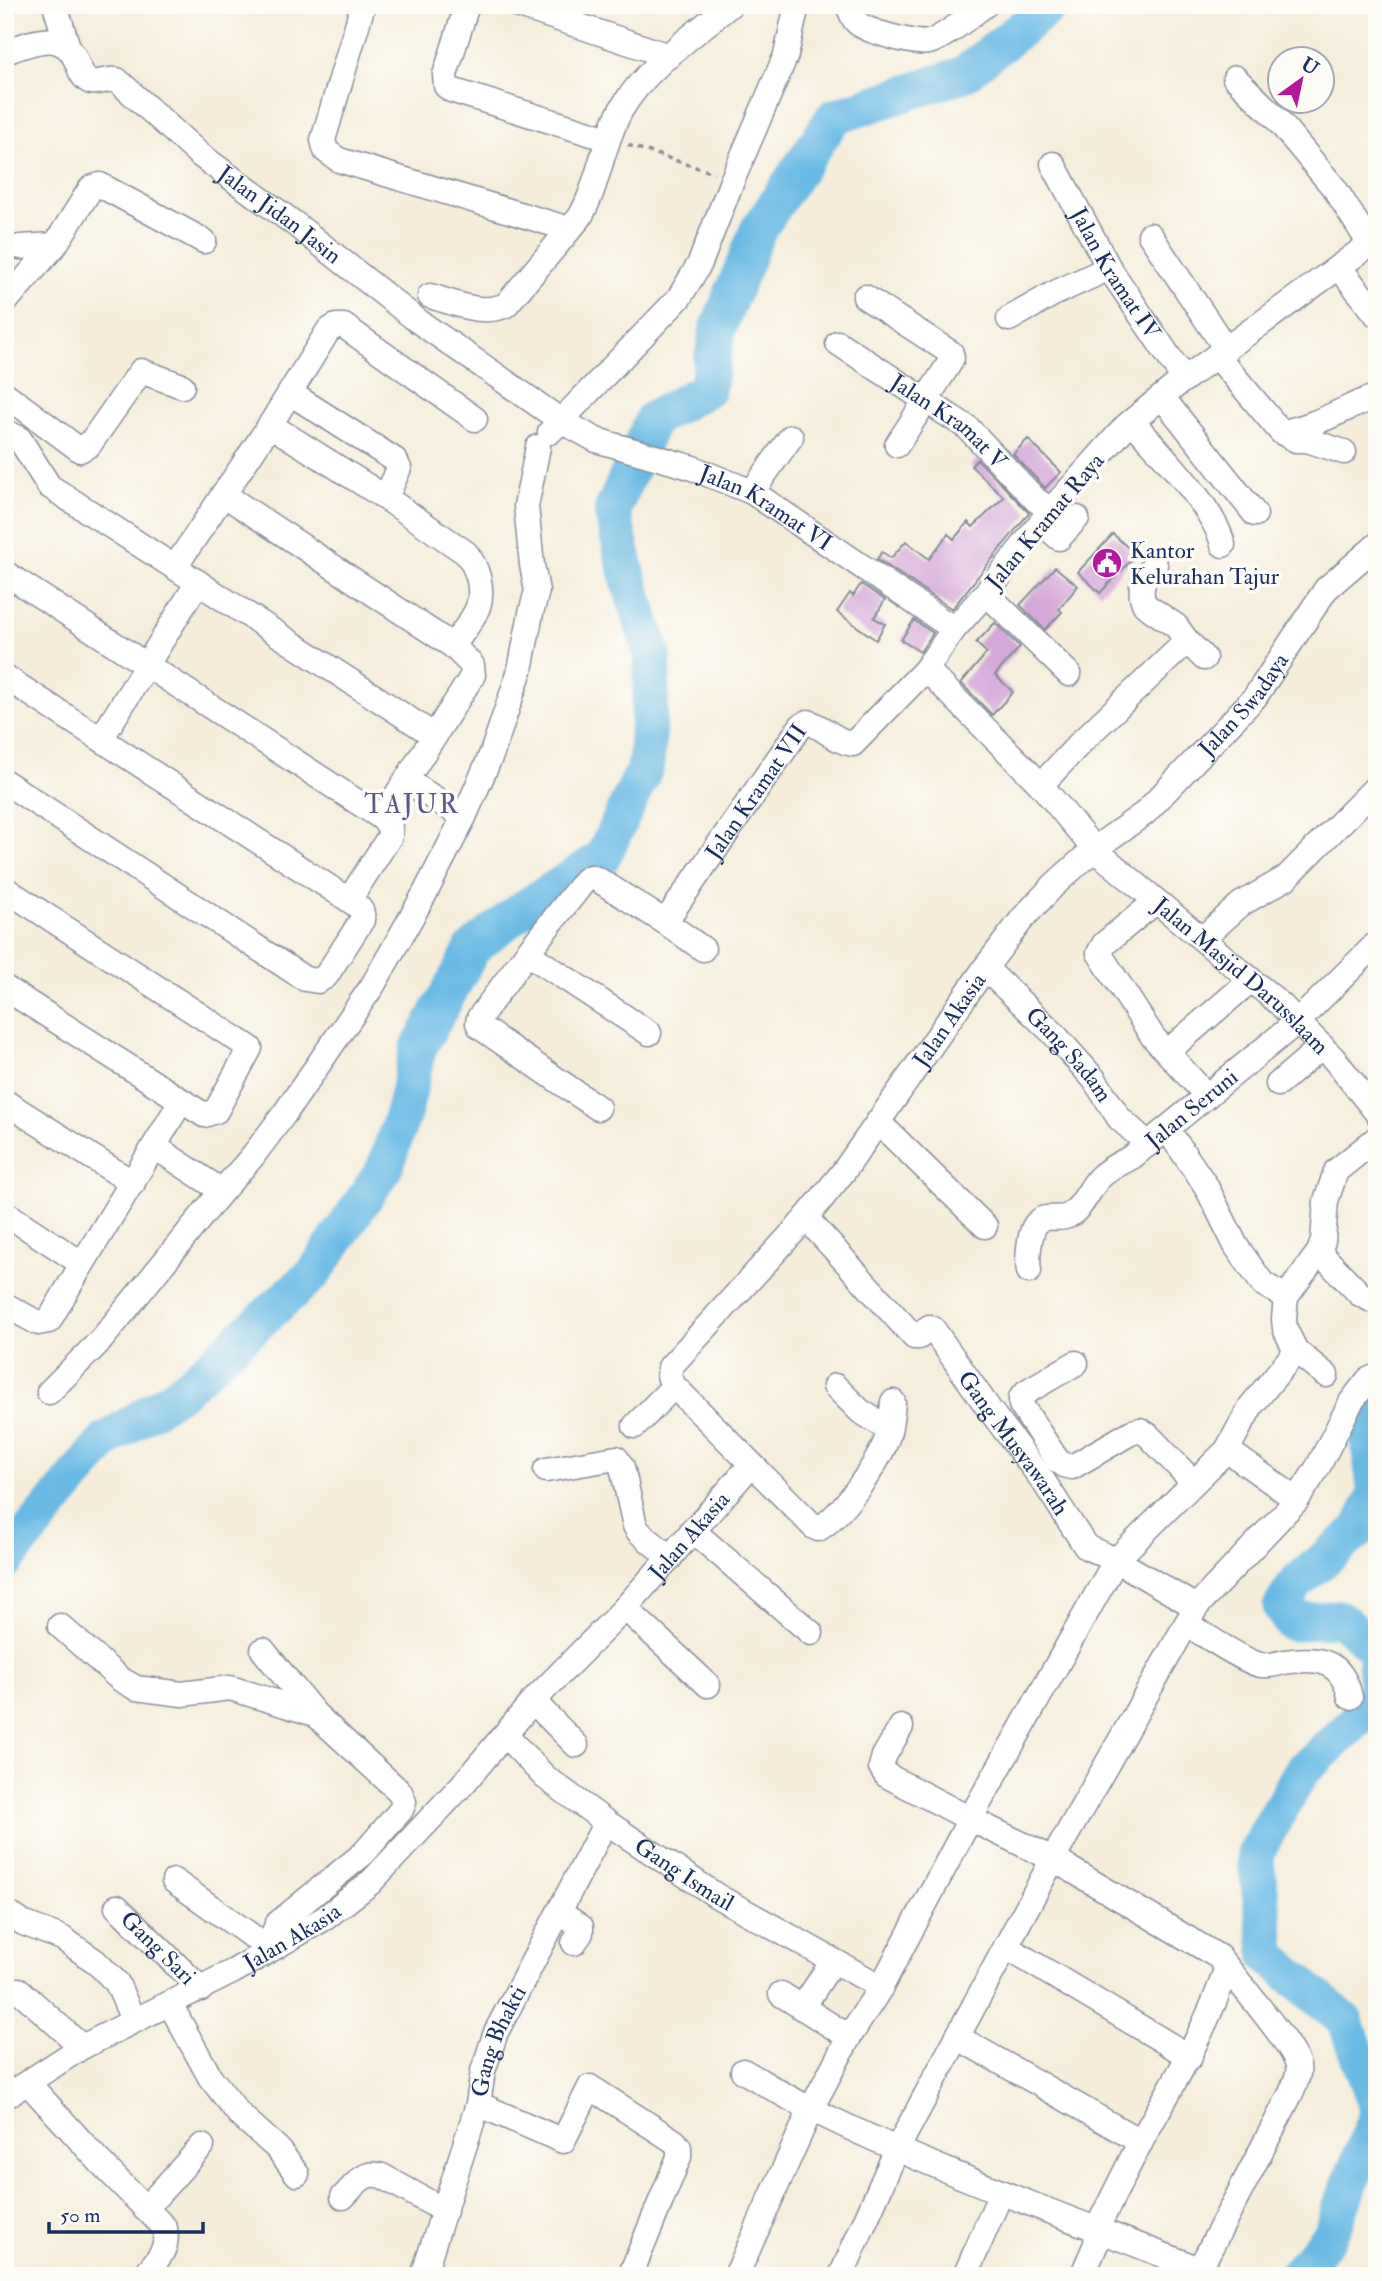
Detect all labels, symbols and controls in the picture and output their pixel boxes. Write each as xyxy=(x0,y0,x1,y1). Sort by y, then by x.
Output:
north arrow xyxy=(1266,46,1336,116)
text: U xyxy=(1297,52,1323,81)
street label: Jalan Jidan Jasin xyxy=(212,158,348,270)
street label: Jalan Kramat IV xyxy=(1064,201,1168,345)
street label: Jalan Kramat V xyxy=(884,366,1014,476)
street label: Jalan Kramat Raya xyxy=(979,446,1111,596)
street label: Jalan Kramat VI xyxy=(694,457,838,557)
place label: Kantor Kelurahan Tajur xyxy=(1130,536,1280,591)
public building icon: Kantor Kelurahan Tajur xyxy=(1090,546,1124,580)
street label: Jalan Swadaya xyxy=(1191,647,1295,763)
street label: Jalan Kramat VII xyxy=(698,718,813,866)
district label: TAJUR xyxy=(364,789,460,821)
street label: Jalan Masjid Darusslaam xyxy=(1147,890,1336,1060)
street label: Jalan Akasia xyxy=(906,966,992,1073)
street label: Gang Sadam xyxy=(1020,1000,1119,1107)
street label: Jalan Seruni xyxy=(1138,1062,1244,1155)
street label: Gang Musyawarah xyxy=(952,1365,1076,1520)
street label: Jalan Akasia xyxy=(641,1485,736,1587)
street label: Gang Ismail xyxy=(629,1831,739,1917)
street label: Jalan Akasia xyxy=(237,1896,347,1978)
street label: Gang Sari xyxy=(115,1904,202,1991)
street label: Gang Bhakti xyxy=(465,1980,532,2099)
scale bar xyxy=(49,2190,203,2234)
text: 50 m xyxy=(60,2202,101,2229)

